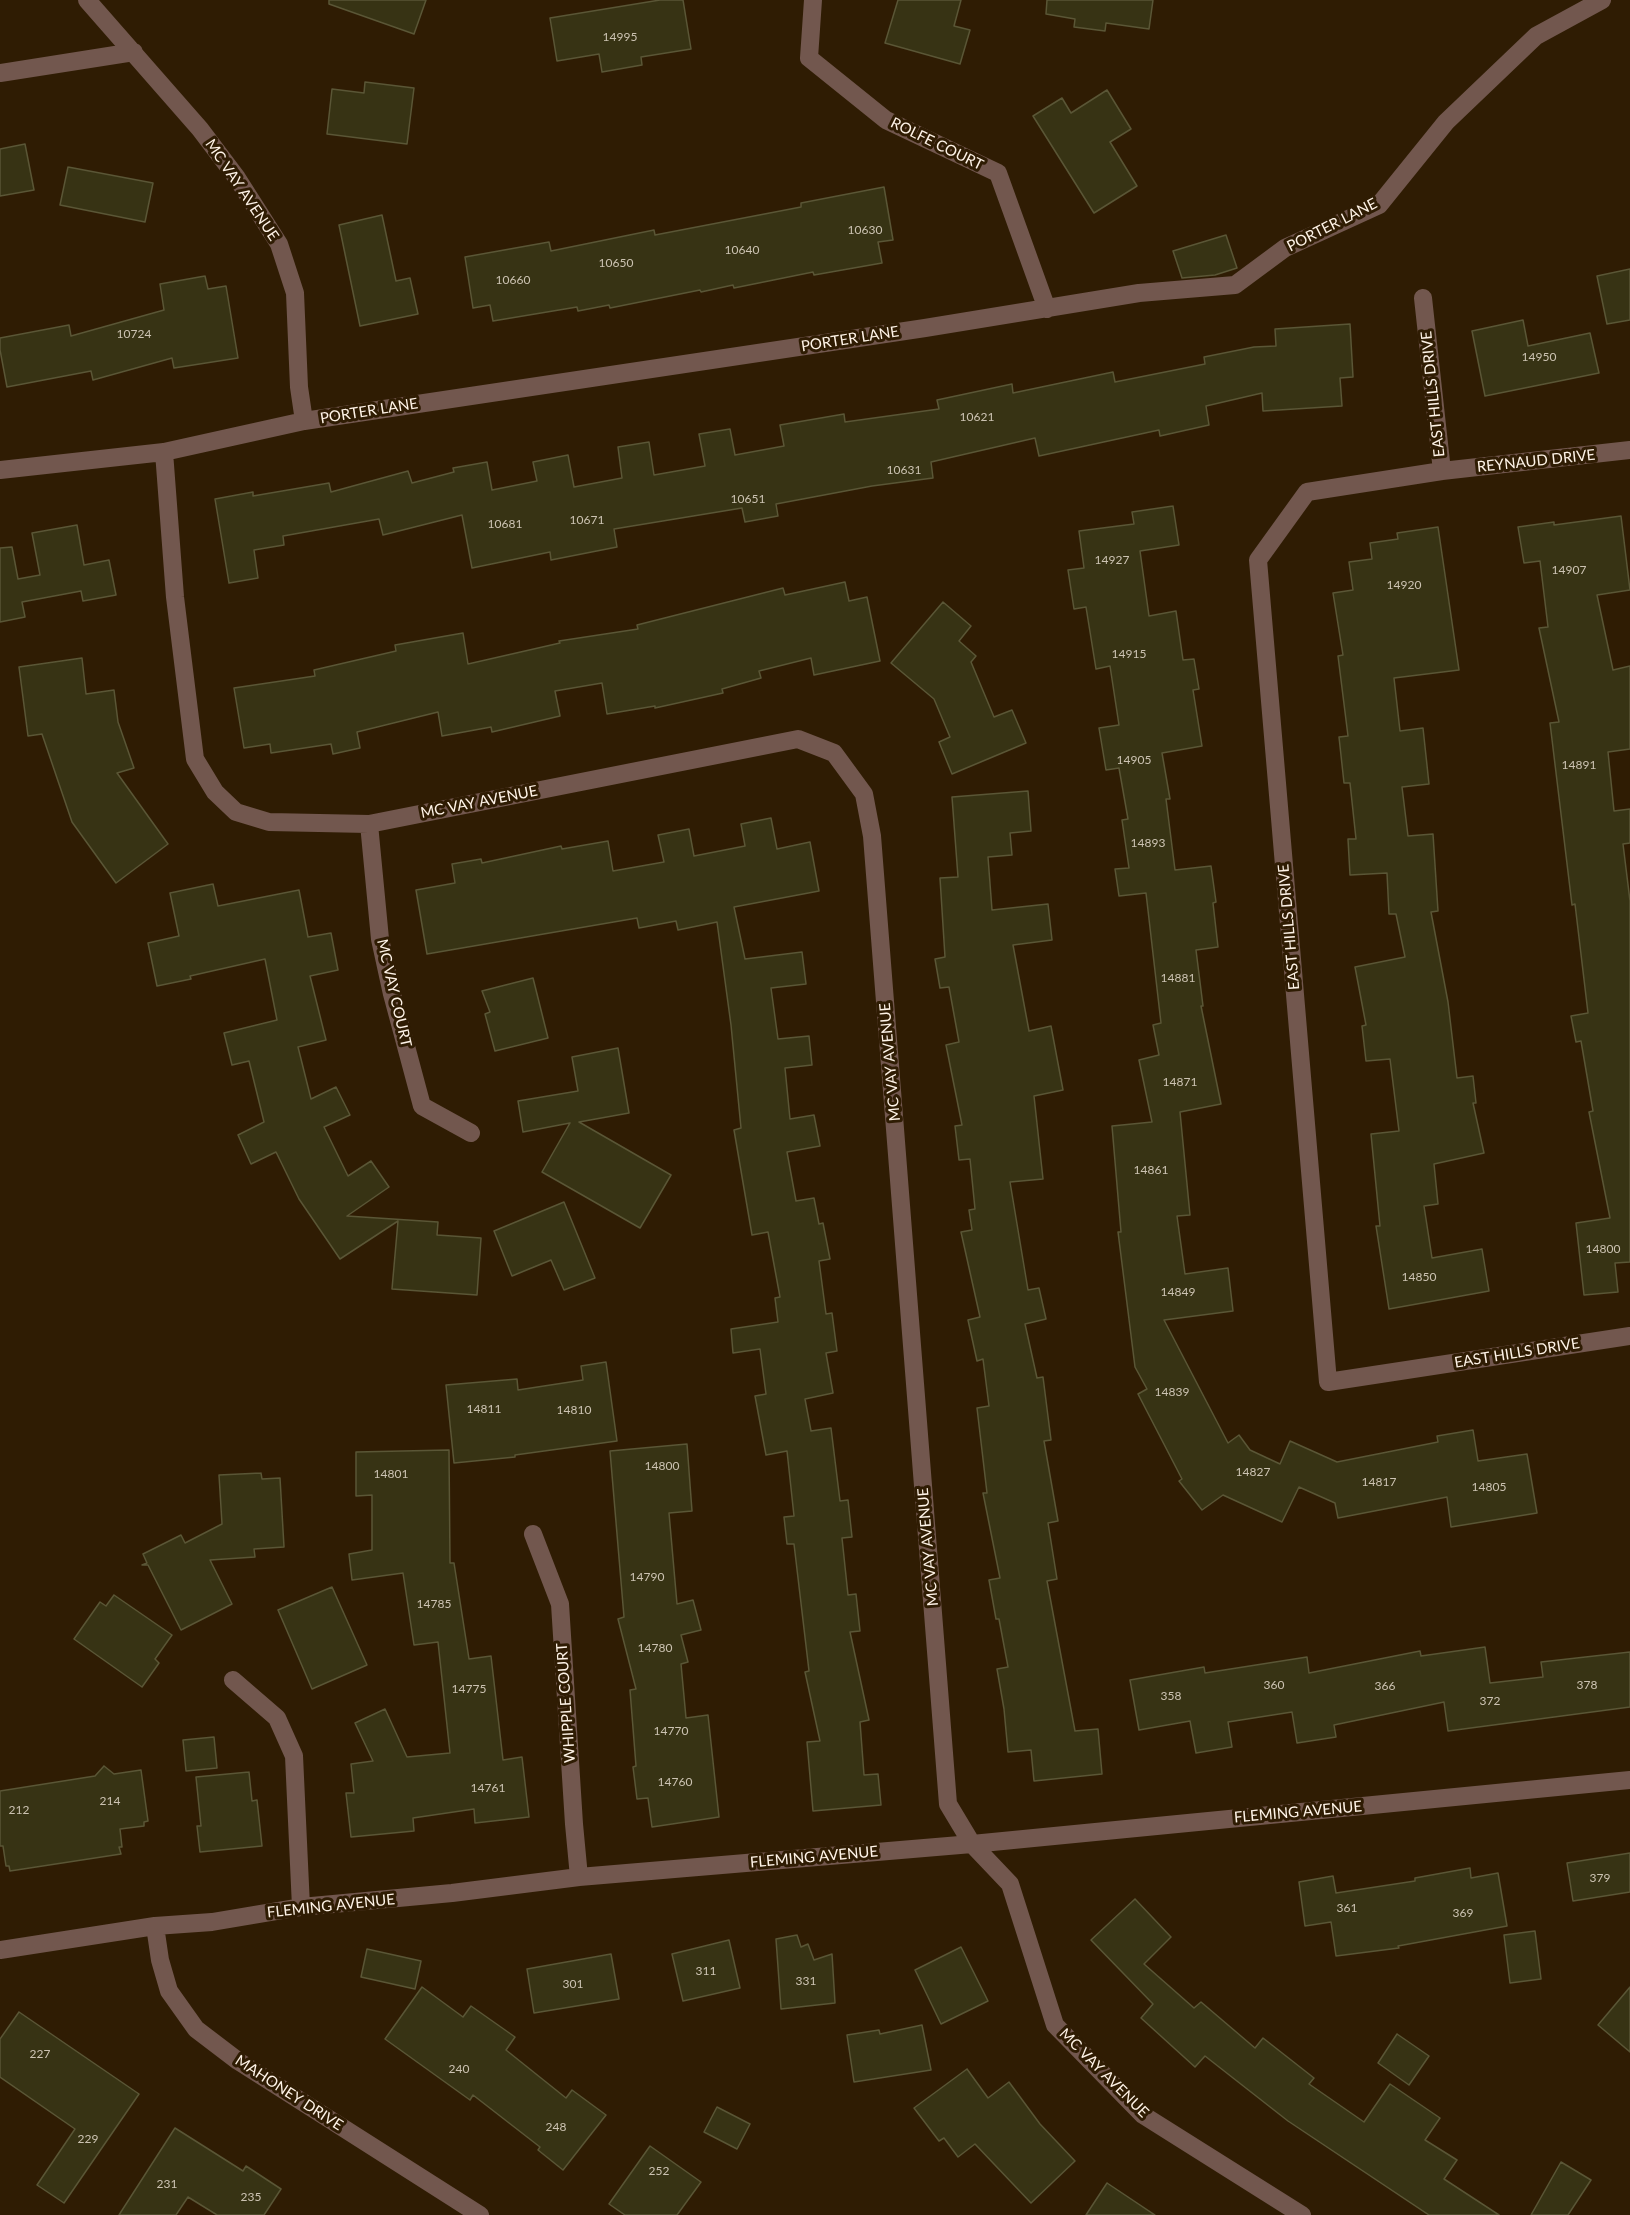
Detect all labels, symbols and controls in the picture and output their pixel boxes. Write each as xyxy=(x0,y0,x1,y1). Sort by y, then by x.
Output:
house number: 14995 xyxy=(603,30,637,44)
street label: ROLFE COURT xyxy=(888,114,986,174)
street label: MC VAY AVENUE xyxy=(201,136,283,244)
street label: PORTER LANE xyxy=(1284,195,1380,255)
house number: 10630 xyxy=(848,223,882,237)
house number: 10640 xyxy=(725,243,759,257)
house number: 10650 xyxy=(599,256,633,270)
house number: 10660 xyxy=(496,273,530,287)
street label: PORTER LANE xyxy=(800,322,900,356)
house number: 10724 xyxy=(117,327,151,341)
street label: EAST HILLS DRIVE xyxy=(1417,330,1449,458)
house number: 14950 xyxy=(1522,350,1556,364)
street label: PORTER LANE xyxy=(319,394,419,428)
house number: 10621 xyxy=(960,410,994,424)
street label: REYNAUD DRIVE xyxy=(1476,446,1596,476)
house number: 10631 xyxy=(887,463,921,477)
house number: 10651 xyxy=(731,492,765,506)
house number: 10671 xyxy=(570,513,604,527)
house number: 10681 xyxy=(488,517,522,531)
house number: 14927 xyxy=(1095,553,1129,567)
house number: 14907 xyxy=(1552,563,1586,577)
house number: 14920 xyxy=(1387,578,1421,592)
house number: 14915 xyxy=(1112,647,1146,661)
house number: 14905 xyxy=(1117,753,1151,767)
house number: 14891 xyxy=(1562,758,1596,772)
street label: MC VAY AVENUE xyxy=(419,782,539,822)
house number: 14893 xyxy=(1131,836,1165,850)
street label: EAST HILLS DRIVE xyxy=(1275,863,1303,991)
street label: MC VAY COURT xyxy=(373,937,415,1049)
house number: 14881 xyxy=(1161,971,1195,985)
street label: MC VAY AVENUE xyxy=(876,1002,904,1122)
house number: 14871 xyxy=(1163,1075,1197,1089)
house number: 14861 xyxy=(1134,1163,1168,1177)
house number: 14800 xyxy=(1586,1242,1620,1256)
house number: 14850 xyxy=(1402,1270,1436,1284)
house number: 14849 xyxy=(1161,1285,1195,1299)
street label: EAST HILLS DRIVE xyxy=(1453,1334,1581,1372)
house number: 14839 xyxy=(1155,1385,1189,1399)
house number: 14811 xyxy=(467,1402,501,1416)
house number: 14810 xyxy=(557,1403,591,1417)
house number: 14800 xyxy=(645,1459,679,1473)
house number: 14827 xyxy=(1236,1465,1270,1479)
house number: 14801 xyxy=(374,1467,408,1481)
house number: 14817 xyxy=(1362,1475,1396,1489)
house number: 14805 xyxy=(1472,1480,1506,1494)
street label: MC VAY AVENUE xyxy=(914,1487,942,1607)
house number: 14790 xyxy=(630,1570,664,1584)
house number: 14785 xyxy=(417,1597,451,1611)
house number: 14780 xyxy=(638,1641,672,1655)
street label: WHIPPLE COURT xyxy=(553,1642,579,1764)
house number: 360 xyxy=(1264,1678,1284,1692)
house number: 378 xyxy=(1577,1678,1597,1692)
house number: 366 xyxy=(1375,1679,1395,1693)
house number: 14775 xyxy=(452,1682,486,1696)
house number: 358 xyxy=(1161,1689,1181,1703)
house number: 372 xyxy=(1480,1694,1500,1708)
house number: 14770 xyxy=(654,1724,688,1738)
house number: 14760 xyxy=(658,1775,692,1789)
house number: 14761 xyxy=(471,1781,505,1795)
house number: 214 xyxy=(100,1794,120,1808)
street label: FLEMING AVENUE xyxy=(1233,1797,1363,1827)
house number: 212 xyxy=(9,1803,29,1817)
street label: FLEMING AVENUE xyxy=(749,1842,879,1872)
house number: 379 xyxy=(1590,1871,1610,1885)
street label: FLEMING AVENUE xyxy=(266,1890,396,1922)
house number: 361 xyxy=(1337,1901,1357,1915)
house number: 369 xyxy=(1453,1906,1473,1920)
house number: 311 xyxy=(696,1964,716,1978)
house number: 331 xyxy=(796,1974,816,1988)
house number: 301 xyxy=(563,1977,583,1991)
street label: MC VAY AVENUE xyxy=(1056,2025,1152,2121)
house number: 227 xyxy=(30,2047,50,2061)
street label: MAHONEY DRIVE xyxy=(232,2051,346,2135)
house number: 240 xyxy=(449,2062,469,2076)
house number: 248 xyxy=(546,2120,566,2134)
house number: 229 xyxy=(78,2132,98,2146)
house number: 252 xyxy=(649,2164,669,2178)
house number: 231 xyxy=(157,2177,177,2191)
house number: 235 xyxy=(241,2190,261,2204)

